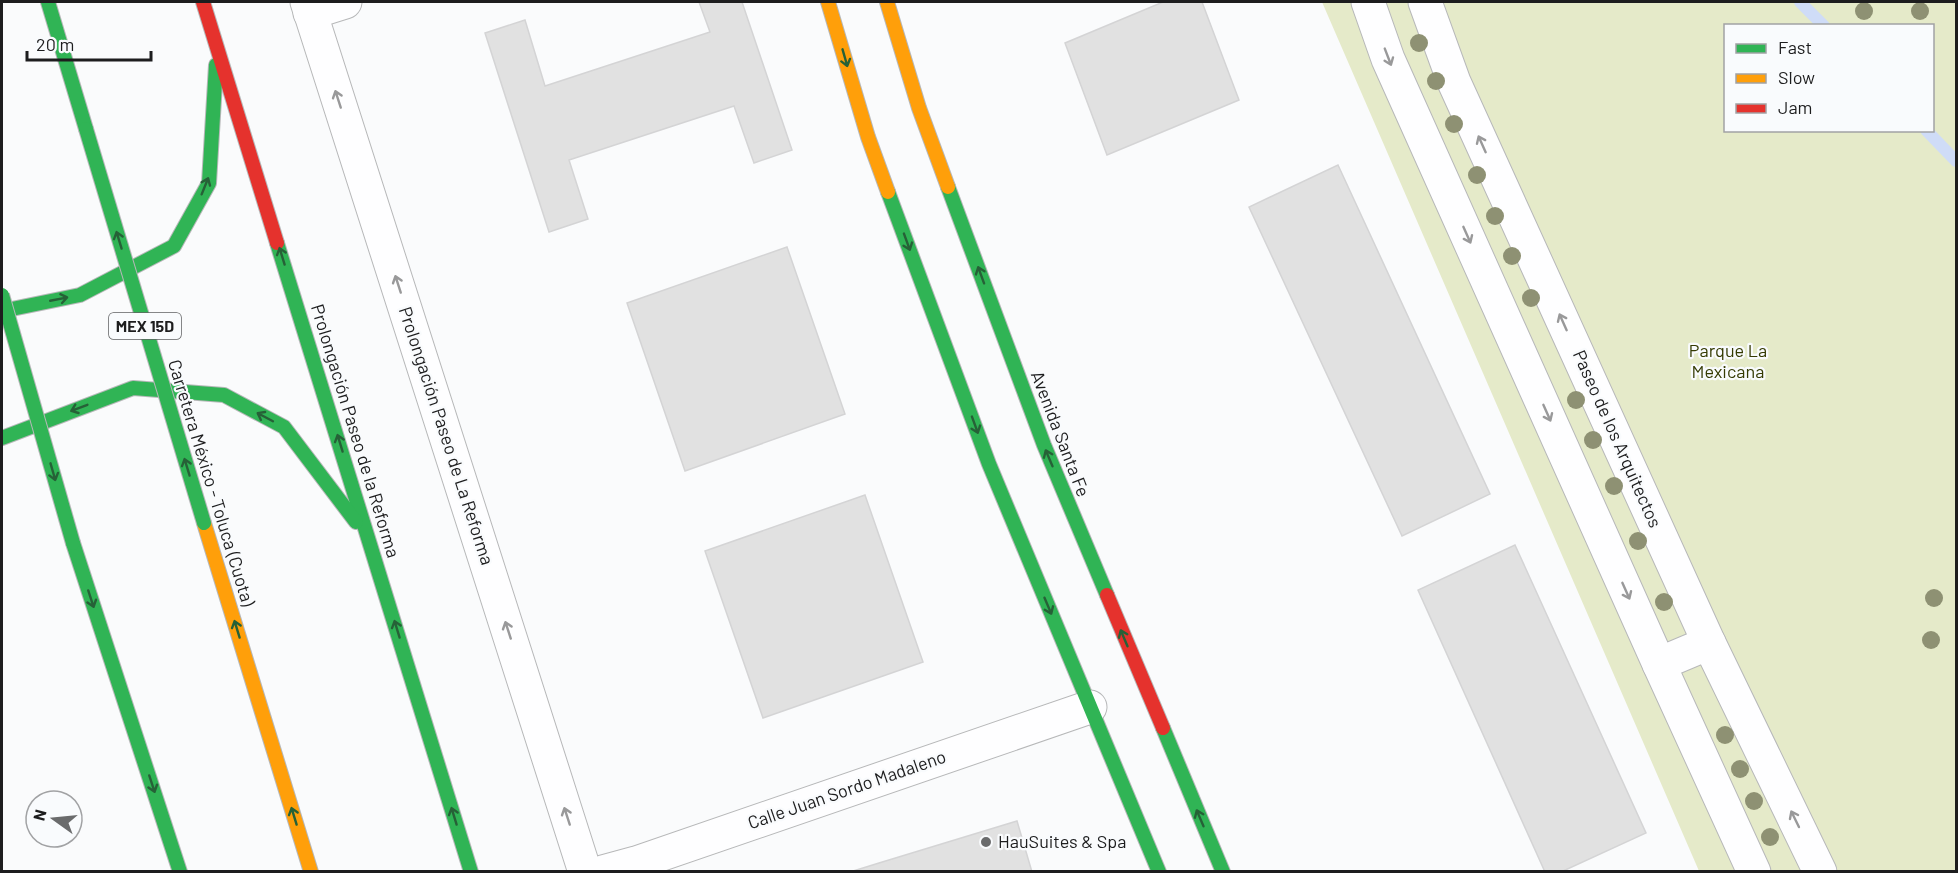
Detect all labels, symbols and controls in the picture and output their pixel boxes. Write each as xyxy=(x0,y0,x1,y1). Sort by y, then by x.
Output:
scale bar xyxy=(27,24,152,62)
legend xyxy=(1724,24,1934,132)
text: 20 m xyxy=(36,33,74,55)
text: Fast xyxy=(1778,36,1812,58)
one-way arrow xyxy=(1383,47,1394,65)
one-way arrow xyxy=(840,48,851,67)
text: Slow xyxy=(1778,66,1815,88)
one-way arrow xyxy=(332,90,343,109)
text: Jam xyxy=(1778,96,1812,118)
one-way arrow xyxy=(1476,136,1488,154)
one-way arrow xyxy=(201,178,212,196)
one-way arrow xyxy=(1462,225,1473,243)
one-way arrow xyxy=(113,231,124,250)
one-way arrow xyxy=(902,232,913,251)
one-way arrow xyxy=(276,247,287,266)
one-way arrow xyxy=(975,266,986,285)
one-way arrow xyxy=(392,275,403,294)
one-way arrow xyxy=(49,293,68,304)
street label: Prolongación Paseo de la Reforma xyxy=(307,301,405,560)
street label: Prolongación Paseo de La Reforma xyxy=(395,304,499,568)
road number: MEX 15D xyxy=(109,313,181,339)
one-way arrow xyxy=(1557,313,1568,331)
park label: Parque La Mexicana xyxy=(1689,339,1767,382)
street label: Paseo de los Arquitectos xyxy=(1569,346,1667,531)
street label: Carretera México - Toluca (Cuota) xyxy=(164,357,260,609)
street label: Avenida Santa Fe xyxy=(1027,368,1095,500)
one-way arrow xyxy=(1541,403,1553,421)
one-way arrow xyxy=(71,404,89,415)
one-way arrow xyxy=(257,411,274,423)
one-way arrow xyxy=(970,415,981,434)
one-way arrow xyxy=(333,434,344,453)
one-way arrow xyxy=(1043,449,1054,468)
one-way arrow xyxy=(181,458,192,477)
one-way arrow xyxy=(48,462,59,481)
one-way arrow xyxy=(1621,581,1633,599)
one-way arrow xyxy=(87,589,98,608)
one-way arrow xyxy=(1043,596,1054,614)
one-way arrow xyxy=(231,620,242,639)
one-way arrow xyxy=(391,620,402,639)
one-way arrow xyxy=(502,621,513,640)
one-way arrow xyxy=(1118,629,1130,647)
street label: Calle Juan Sordo Madaleno xyxy=(745,745,949,833)
one-way arrow xyxy=(147,774,158,793)
north arrow xyxy=(24,789,84,849)
text: N xyxy=(28,807,50,823)
one-way arrow xyxy=(288,807,299,826)
one-way arrow xyxy=(448,807,459,826)
one-way arrow xyxy=(561,807,572,826)
one-way arrow xyxy=(1194,809,1205,827)
one-way arrow xyxy=(1788,810,1800,828)
place label: HauSuites & Spa xyxy=(998,830,1126,852)
marker: HauSuites & Spa xyxy=(979,835,993,849)

